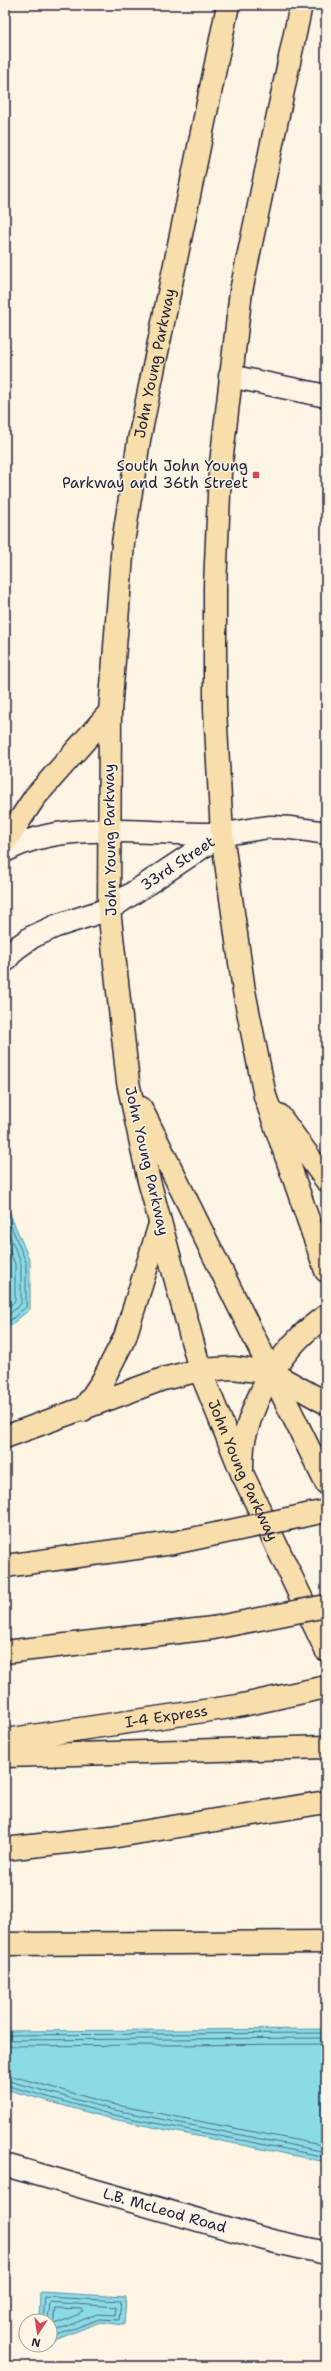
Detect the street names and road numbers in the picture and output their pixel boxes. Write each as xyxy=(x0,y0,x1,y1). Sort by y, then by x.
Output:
street label: John Young Parkway xyxy=(130,287,180,440)
street label: John Young Parkway xyxy=(99,764,121,916)
street label: 33rd Street xyxy=(137,832,219,895)
street label: John Young Parkway xyxy=(120,1084,174,1238)
street label: John Young Parkway xyxy=(203,1397,283,1544)
street label: I-4 Express xyxy=(124,1701,209,1732)
street label: L.B. McLeod Road xyxy=(101,2183,229,2238)

